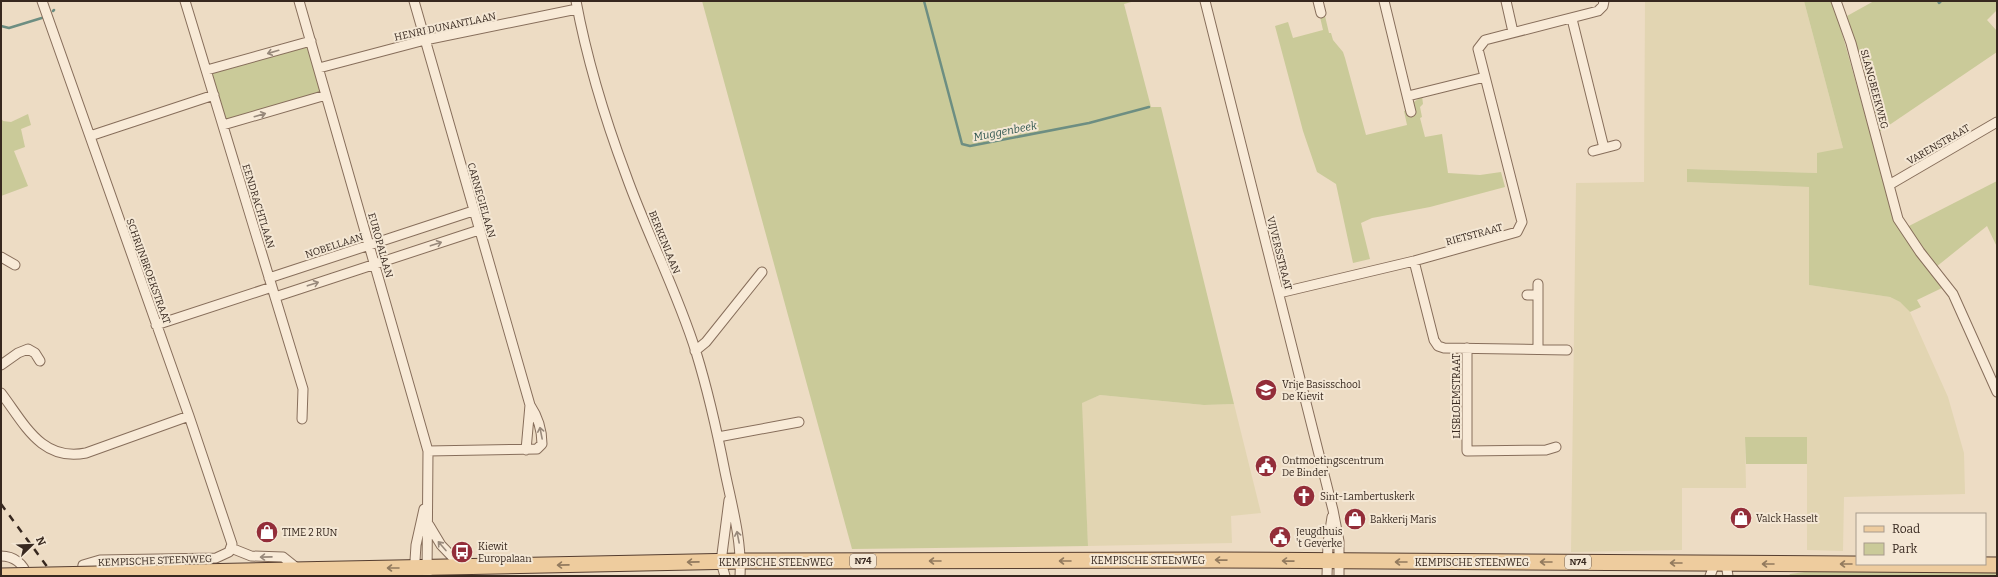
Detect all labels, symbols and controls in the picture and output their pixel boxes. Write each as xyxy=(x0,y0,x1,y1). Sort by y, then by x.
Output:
street label: HENRI DUNANTLAAN xyxy=(393,10,497,44)
one-way arrow xyxy=(267,48,280,56)
street label: SLANGBEEKWEG xyxy=(1858,48,1891,131)
one-way arrow xyxy=(253,111,266,118)
water label: Muggenbeek xyxy=(972,119,1039,144)
street label: VARENSTRAAT xyxy=(1905,122,1972,168)
street label: CARNEGIELAAN xyxy=(465,161,498,239)
street label: EENDRACHTLAAN xyxy=(239,163,277,250)
street label: BERKENLAAN xyxy=(646,209,682,276)
street label: EUROPALAAN xyxy=(365,211,395,279)
street label: VIJVERSSTRAAT xyxy=(1264,215,1294,292)
street label: SCHRIJNBROEKSTRAAT xyxy=(123,217,173,326)
street label: RIETSTRAAT xyxy=(1444,222,1504,248)
street label: NOBELLAAN xyxy=(304,231,365,261)
one-way arrow xyxy=(429,240,442,247)
one-way arrow xyxy=(306,280,318,288)
street label: LISBLOEMSTRAAT xyxy=(1451,353,1463,439)
school or university icon: Vrije Basisschool De Kievit xyxy=(1253,377,1279,403)
place label: Vrije Basisschool De Kievit xyxy=(1282,379,1361,403)
one-way arrow xyxy=(536,427,544,440)
public building icon: Ontmoetingscentrum De Binder xyxy=(1253,453,1279,479)
place label: Ontmoetingscentrum De Binder xyxy=(1282,455,1384,479)
church icon: Sint-Lambertuskerk xyxy=(1291,483,1317,509)
place label: Sint-Lambertuskerk xyxy=(1320,491,1415,503)
shop icon: Valck Hasselt xyxy=(1728,505,1754,531)
shop icon: Bakkerij Maris xyxy=(1342,506,1368,532)
place label: Valck Hasselt xyxy=(1756,513,1818,525)
legend xyxy=(1856,513,1986,565)
place label: Bakkerij Maris xyxy=(1370,514,1436,526)
shop icon: TIME 2 RUN xyxy=(254,519,280,545)
text: Road xyxy=(1892,522,1920,536)
public building icon: Jeugdhuis 't Geverke xyxy=(1267,524,1293,550)
north arrow xyxy=(12,525,52,565)
place label: Jeugdhuis 't Geverke xyxy=(1295,526,1343,550)
place label: TIME 2 RUN xyxy=(282,527,338,539)
one-way arrow xyxy=(734,531,742,544)
text: N xyxy=(33,535,49,548)
bus stop icon: Kiewit Europalaan xyxy=(449,539,475,565)
one-way arrow xyxy=(438,541,447,551)
place label: Kiewit Europalaan xyxy=(478,541,532,565)
text: Park xyxy=(1892,542,1918,556)
street label: KEMPISCHE STEENWEG xyxy=(98,553,213,569)
one-way arrow xyxy=(260,553,273,561)
road number: N74 xyxy=(850,554,876,568)
street label: KEMPISCHE STEENWEG xyxy=(1091,555,1206,567)
road number: N74 xyxy=(1565,555,1591,569)
one-way arrow xyxy=(1215,556,1228,564)
street label: KEMPISCHE STEENWEG xyxy=(719,557,834,569)
one-way arrow xyxy=(929,557,942,565)
one-way arrow xyxy=(1059,557,1072,565)
street label: KEMPISCHE STEENWEG xyxy=(1415,557,1530,569)
one-way arrow xyxy=(687,558,700,566)
one-way arrow xyxy=(1282,558,1295,565)
one-way arrow xyxy=(1395,558,1408,566)
one-way arrow xyxy=(1540,558,1553,566)
one-way arrow xyxy=(1670,559,1683,567)
one-way arrow xyxy=(1762,560,1775,568)
one-way arrow xyxy=(1840,560,1853,568)
one-way arrow xyxy=(557,561,570,569)
one-way arrow xyxy=(387,564,400,572)

